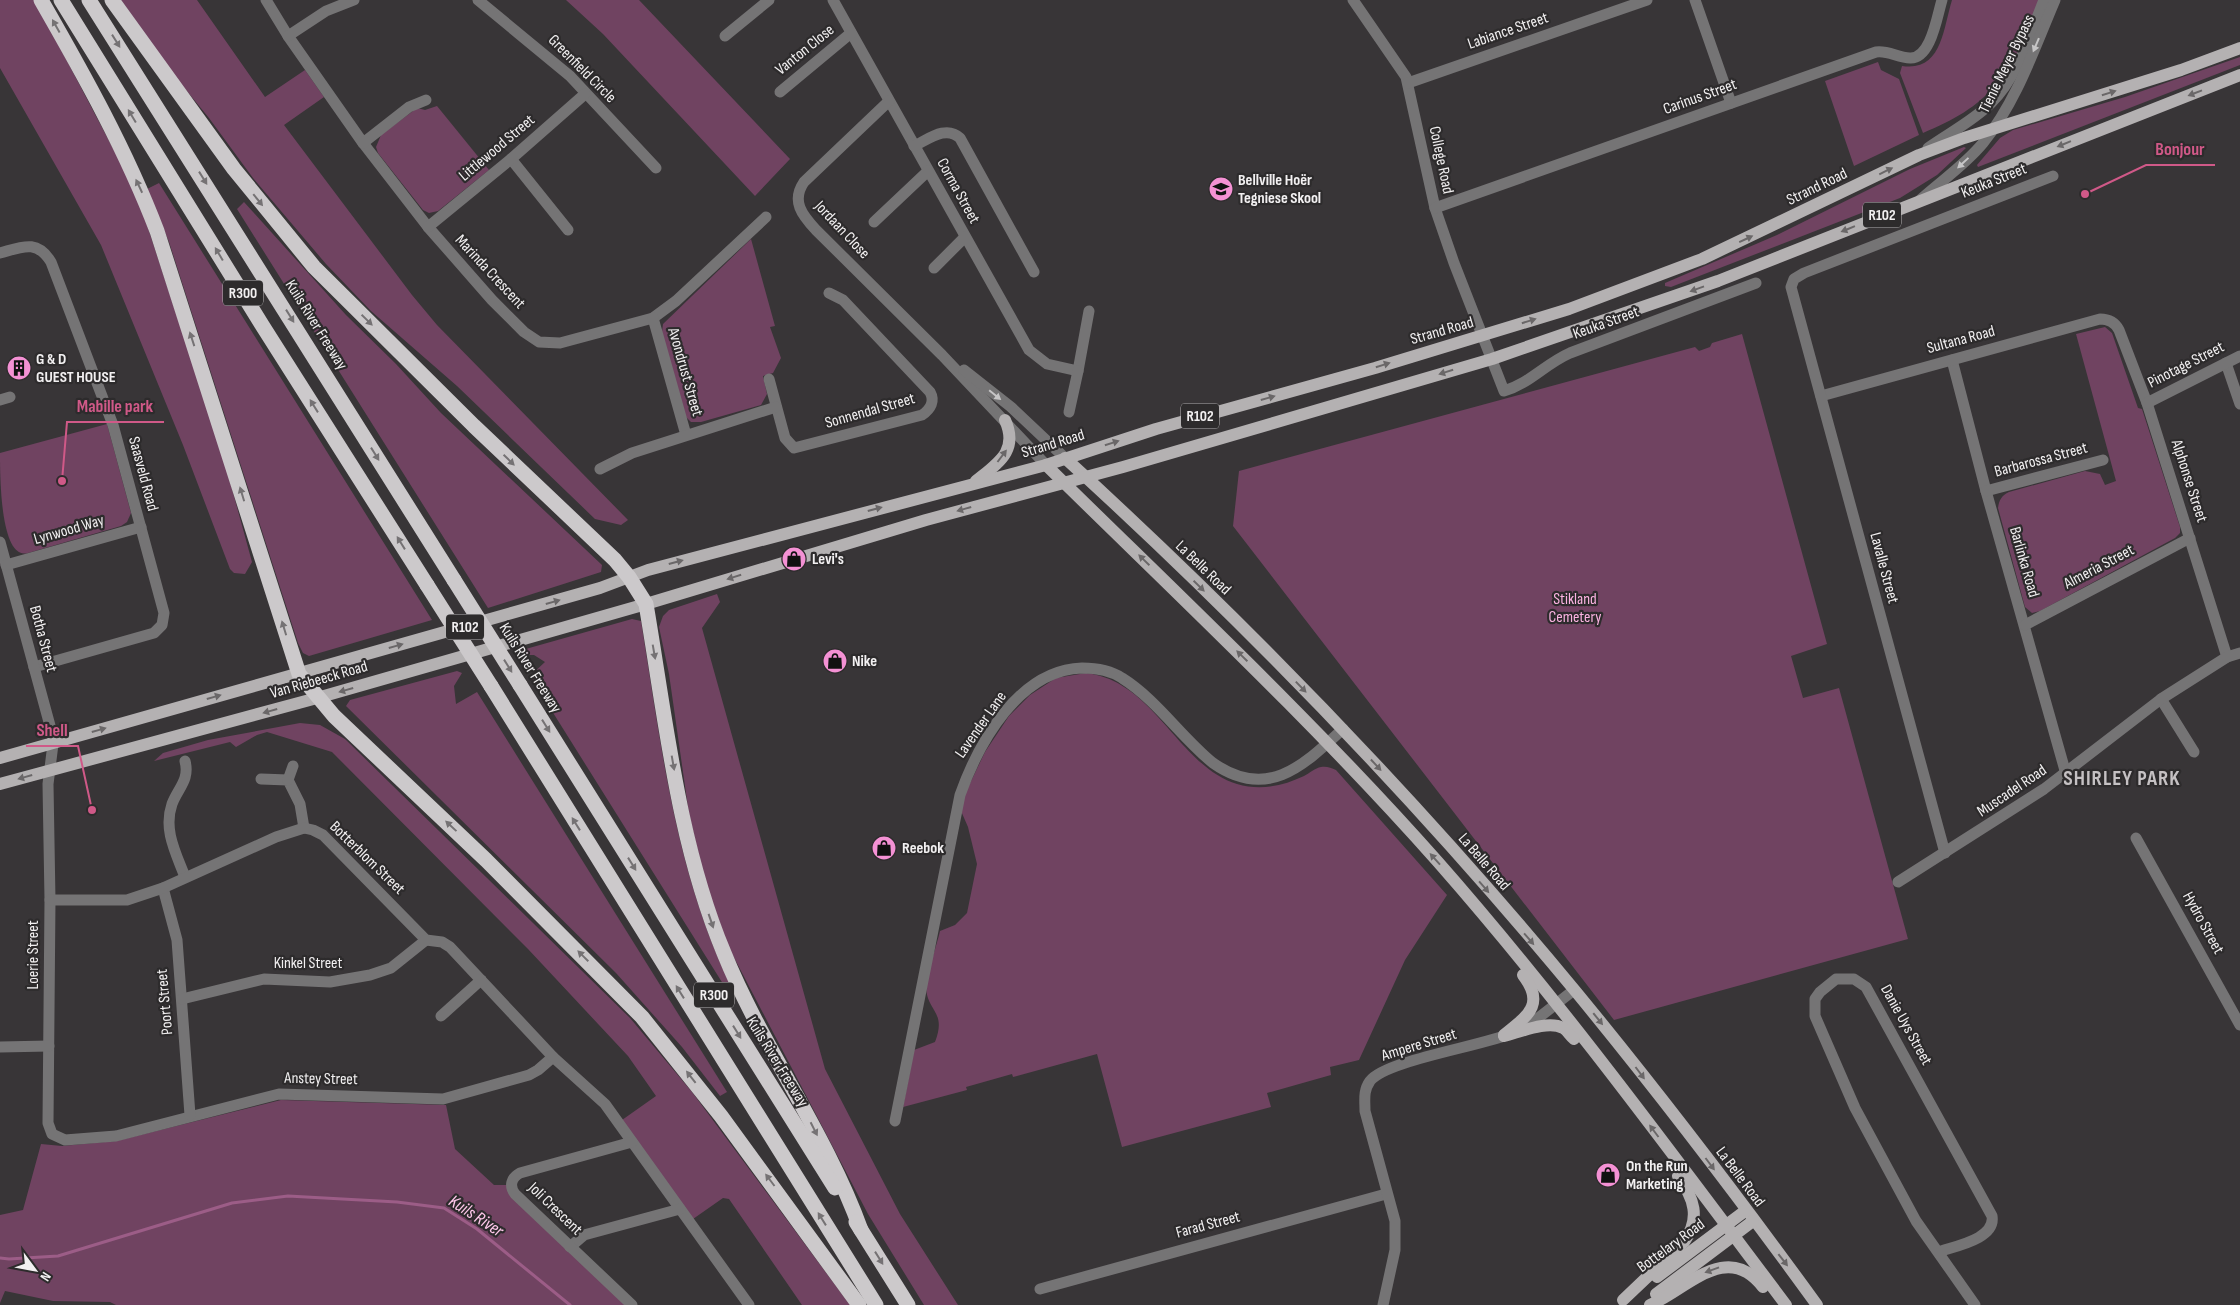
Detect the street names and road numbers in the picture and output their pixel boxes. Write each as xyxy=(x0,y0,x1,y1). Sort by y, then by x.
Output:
street label: Labiance Street xyxy=(1465,8,1551,54)
street label: Tienie Meyer Bypass xyxy=(1975,11,2039,116)
street label: Vanton Close xyxy=(772,21,838,79)
street label: Greenfield Circle xyxy=(544,31,620,107)
street label: Carinus Street xyxy=(1661,75,1739,119)
street label: Littlewood Street xyxy=(455,111,539,185)
street label: College Road xyxy=(1425,124,1457,196)
street label: Corma Street xyxy=(932,155,984,227)
street label: Keuka Street xyxy=(1959,159,2029,203)
street label: Strand Road xyxy=(1784,164,1850,210)
street label: Jordaan Close xyxy=(810,196,874,263)
road number: R102 xyxy=(1863,202,1901,228)
street label: Marinda Crescent xyxy=(451,231,529,313)
street label: Kuils River Freeway xyxy=(281,277,351,373)
road number: R300 xyxy=(223,280,263,306)
street label: Keuka Street xyxy=(1570,302,1642,344)
street label: Strand Road xyxy=(1408,313,1476,349)
street label: Sultana Road xyxy=(1925,322,1997,358)
street label: Avondrust Street xyxy=(663,325,707,419)
street label: Pinotage Street xyxy=(2145,338,2227,392)
street label: Sonnendal Street xyxy=(823,389,917,433)
road number: R102 xyxy=(1181,404,1219,428)
street label: Strand Road xyxy=(1019,425,1087,463)
street label: Saasveld Road xyxy=(124,435,162,513)
street label: Alphonse Street xyxy=(2166,436,2211,525)
street label: Barbarossa Street xyxy=(1992,438,2090,482)
street label: Lynwood Way xyxy=(32,511,106,549)
street label: Barlinka Road xyxy=(2005,525,2043,599)
street label: Lavalle Street xyxy=(1865,530,1903,606)
street label: La Belle Road xyxy=(1171,537,1235,599)
street label: Almeria Street xyxy=(2060,541,2137,594)
street label: Botha Street xyxy=(25,604,61,674)
road number: R102 xyxy=(446,614,484,640)
street label: Kuils River Freeway xyxy=(495,620,565,716)
street label: Van Riebeeck Road xyxy=(268,657,370,703)
street label: Lavender Lane xyxy=(951,688,1011,762)
street label: Muscadel Road xyxy=(1974,761,2050,821)
street label: Botterblom Street xyxy=(325,817,409,899)
street label: La Belle Road xyxy=(1454,829,1514,895)
street label: Hydro Street xyxy=(2178,889,2228,957)
street label: Loerie Street xyxy=(24,920,43,990)
street label: Kinkel Street xyxy=(274,954,342,973)
street label: Poort Street xyxy=(153,968,177,1036)
road number: R300 xyxy=(694,982,734,1008)
street label: Danie Uys Street xyxy=(1876,982,1936,1069)
street label: Kuils River Freeway xyxy=(742,1014,812,1110)
street label: Ampere Street xyxy=(1378,1025,1459,1066)
street label: Anstey Street xyxy=(283,1069,358,1089)
street label: La Belle Road xyxy=(1711,1143,1769,1211)
street label: Joli Crescent xyxy=(523,1178,586,1239)
street label: Farad Street xyxy=(1174,1207,1242,1243)
street label: Bottelary Road xyxy=(1633,1215,1709,1277)

